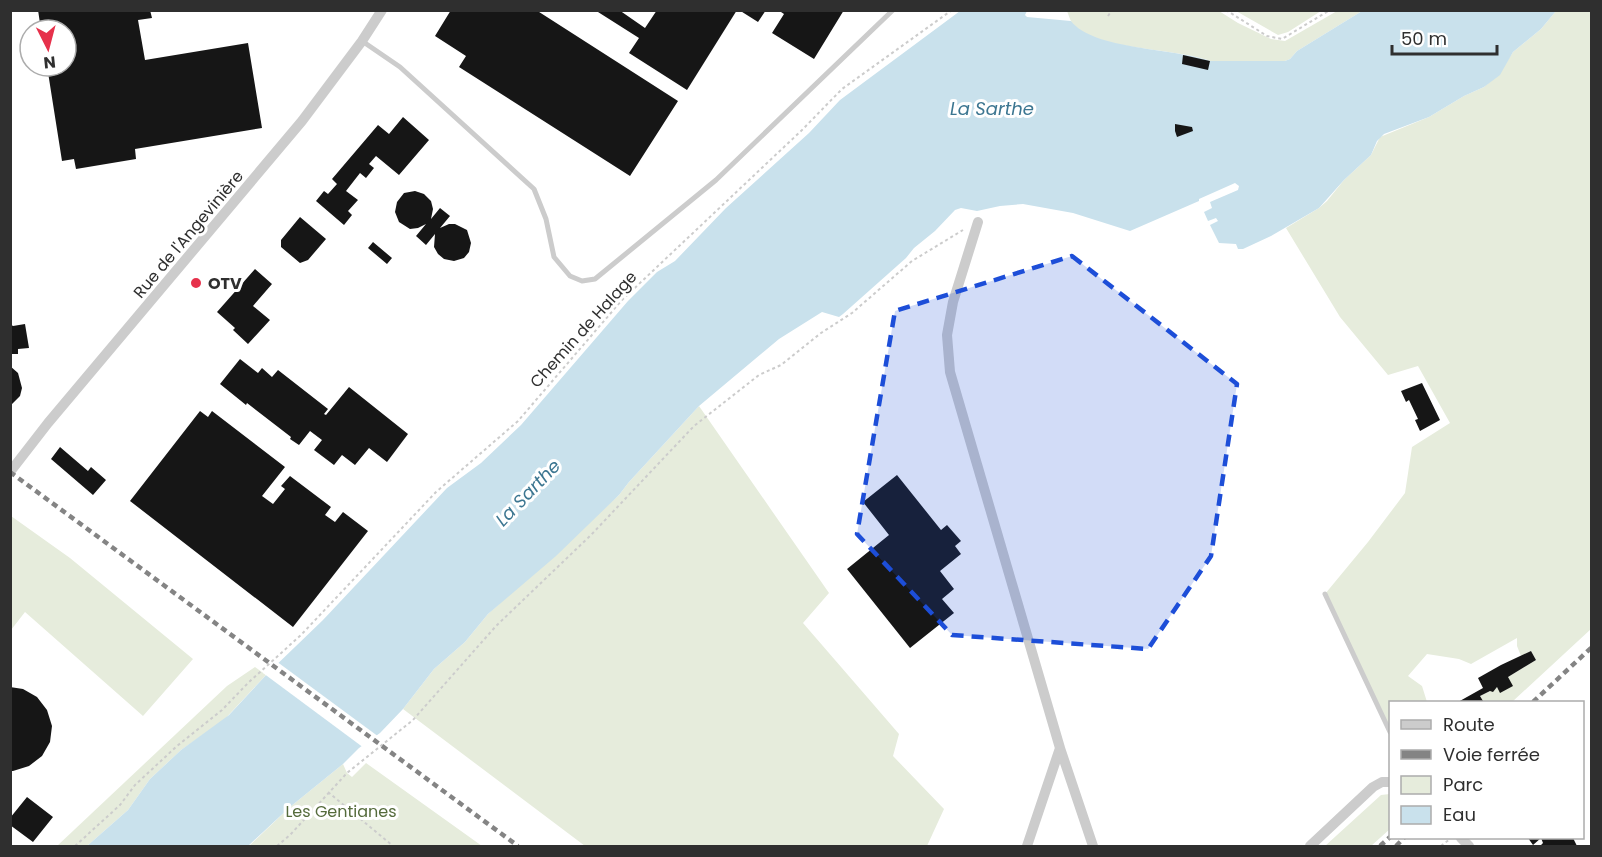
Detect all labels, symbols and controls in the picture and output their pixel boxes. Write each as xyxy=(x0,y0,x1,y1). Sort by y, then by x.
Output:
north arrow xyxy=(18,18,78,78)
scale bar xyxy=(1392,18,1497,56)
text: 50 m xyxy=(1401,26,1447,51)
text: N xyxy=(42,50,57,74)
water label: La Sarthe xyxy=(950,96,1034,121)
street label: Rue de l'Angevinière xyxy=(128,165,249,303)
street label: Chemin de Halage xyxy=(525,266,642,393)
place label: OTV xyxy=(208,272,242,295)
marker: OTV xyxy=(189,276,203,290)
water label: La Sarthe xyxy=(490,454,566,532)
legend xyxy=(1389,701,1584,839)
text: Route xyxy=(1443,712,1495,737)
text: Voie ferrée xyxy=(1443,742,1540,767)
text: Parc xyxy=(1443,772,1483,797)
park label: Les Gentianes xyxy=(285,800,397,823)
text: Eau xyxy=(1443,802,1476,827)

